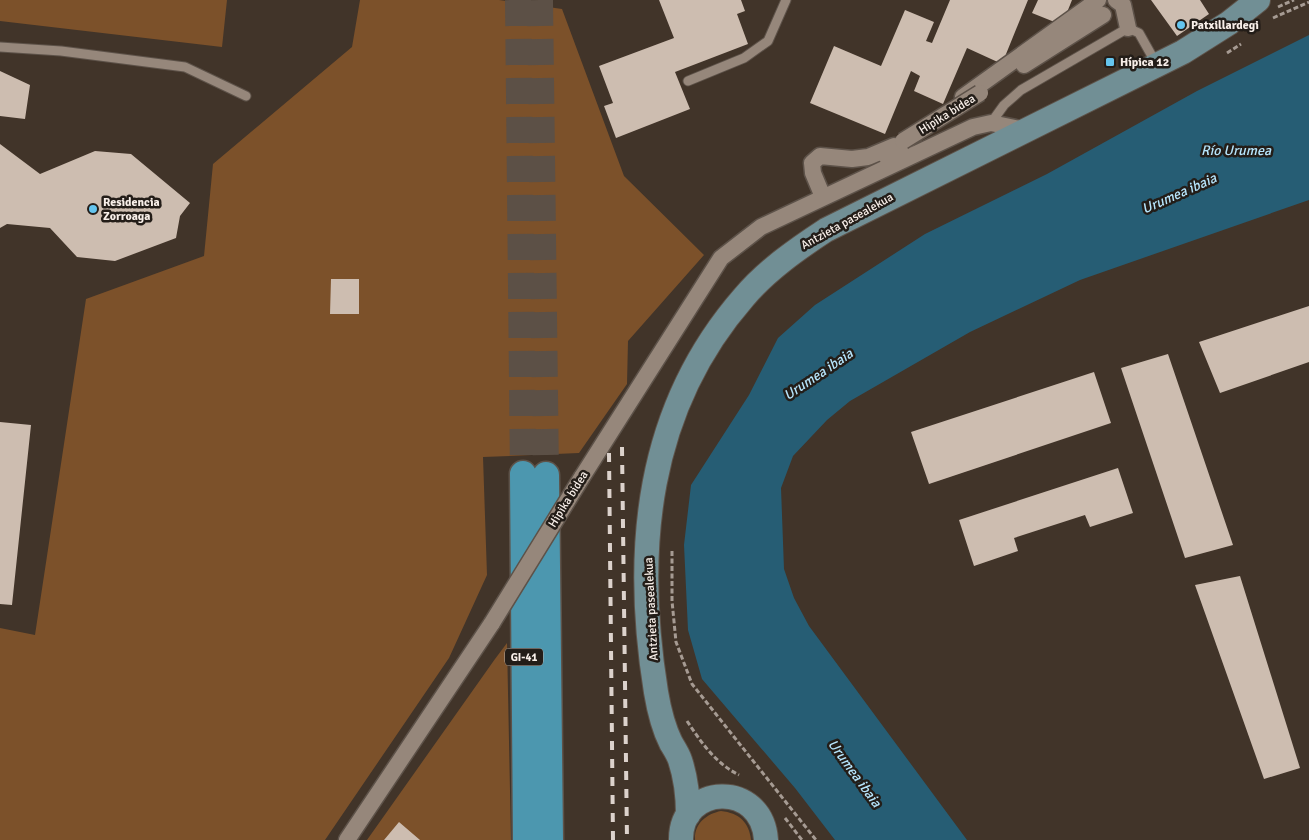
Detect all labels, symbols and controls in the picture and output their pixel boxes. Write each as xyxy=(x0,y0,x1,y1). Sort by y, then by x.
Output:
place label: Patxillardegi xyxy=(1191,18,1259,33)
marker: Patxillardegi xyxy=(1175,19,1187,31)
place label: Hípica 12 xyxy=(1120,55,1169,70)
marker: Hípica 12 xyxy=(1104,56,1116,68)
street label: Hipika bidea xyxy=(916,91,978,138)
water label: Río Urumea xyxy=(1201,142,1272,159)
water label: Urumea ibaia xyxy=(1139,169,1220,217)
street label: Antzieta pasealekua xyxy=(798,190,896,253)
place label: Residencia Zorroaga xyxy=(103,195,160,224)
marker: Residencia Zorroaga xyxy=(87,203,99,215)
water label: Urumea ibaia xyxy=(780,345,857,404)
street label: Hipika bidea xyxy=(545,468,592,530)
street label: Antzieta pasealekua xyxy=(641,557,662,661)
road number: GI-41 xyxy=(505,649,543,666)
water label: Urumea ibaia xyxy=(824,736,885,811)

